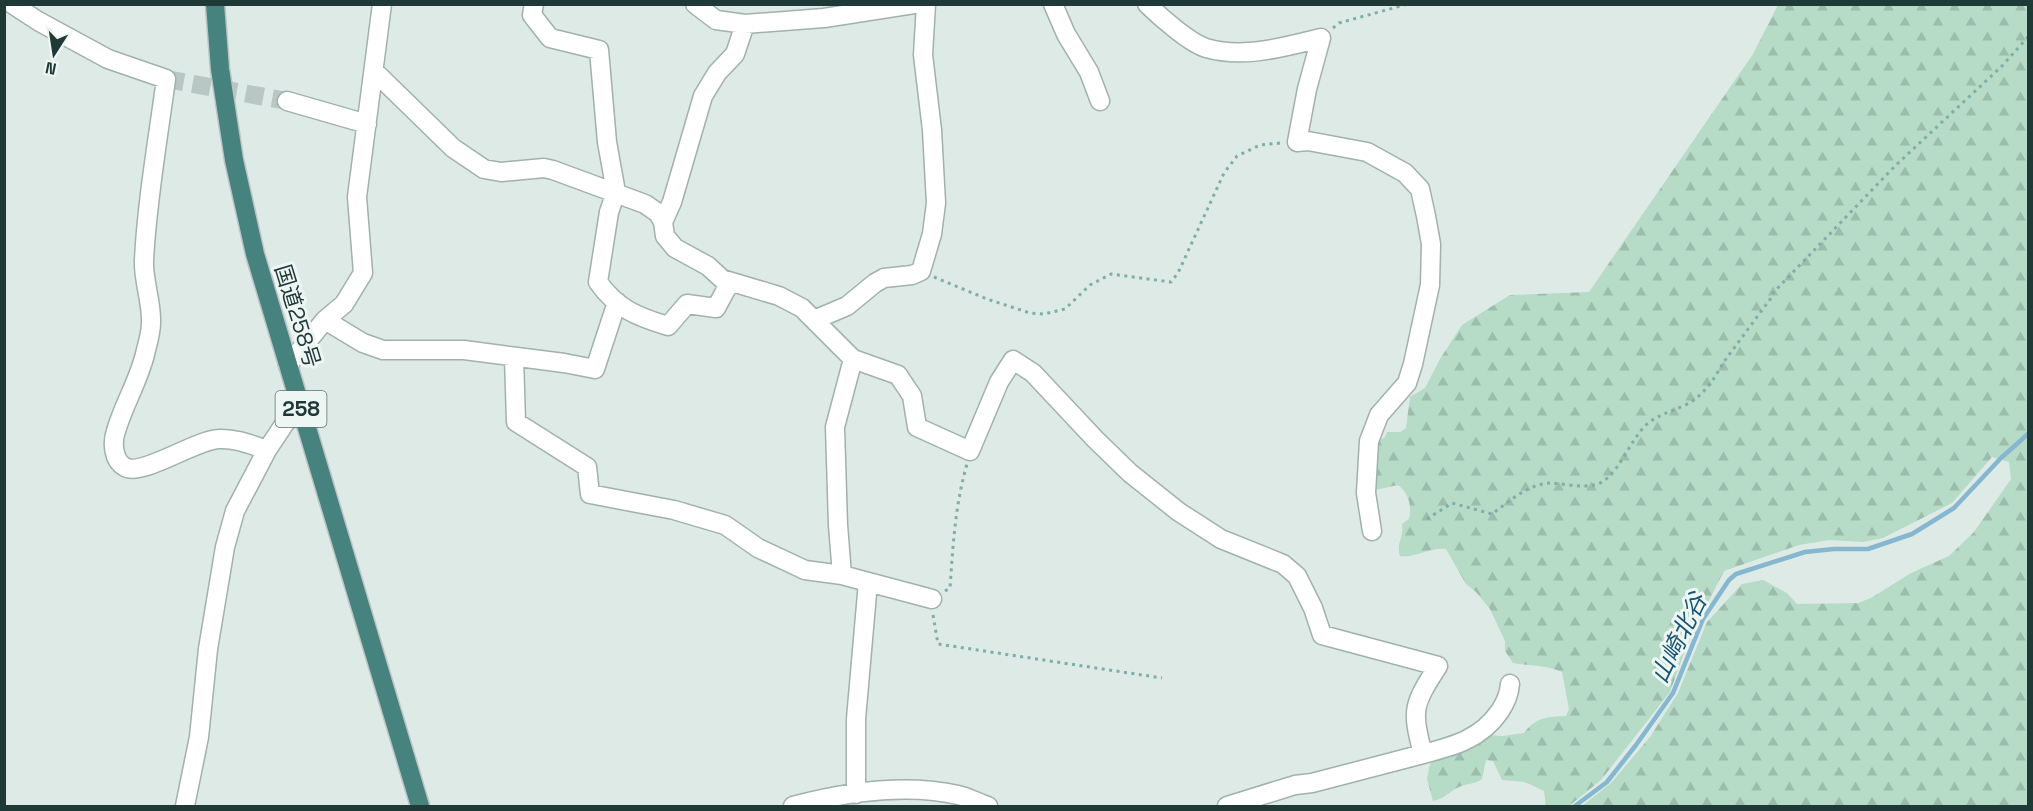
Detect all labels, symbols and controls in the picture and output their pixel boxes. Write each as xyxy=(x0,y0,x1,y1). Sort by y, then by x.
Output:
north arrow xyxy=(24,24,84,84)
text: N xyxy=(44,57,58,80)
street label: 国道258号 xyxy=(269,261,327,371)
road number: 258 xyxy=(276,391,326,427)
water label: 山崎北谷 xyxy=(1644,586,1714,688)

